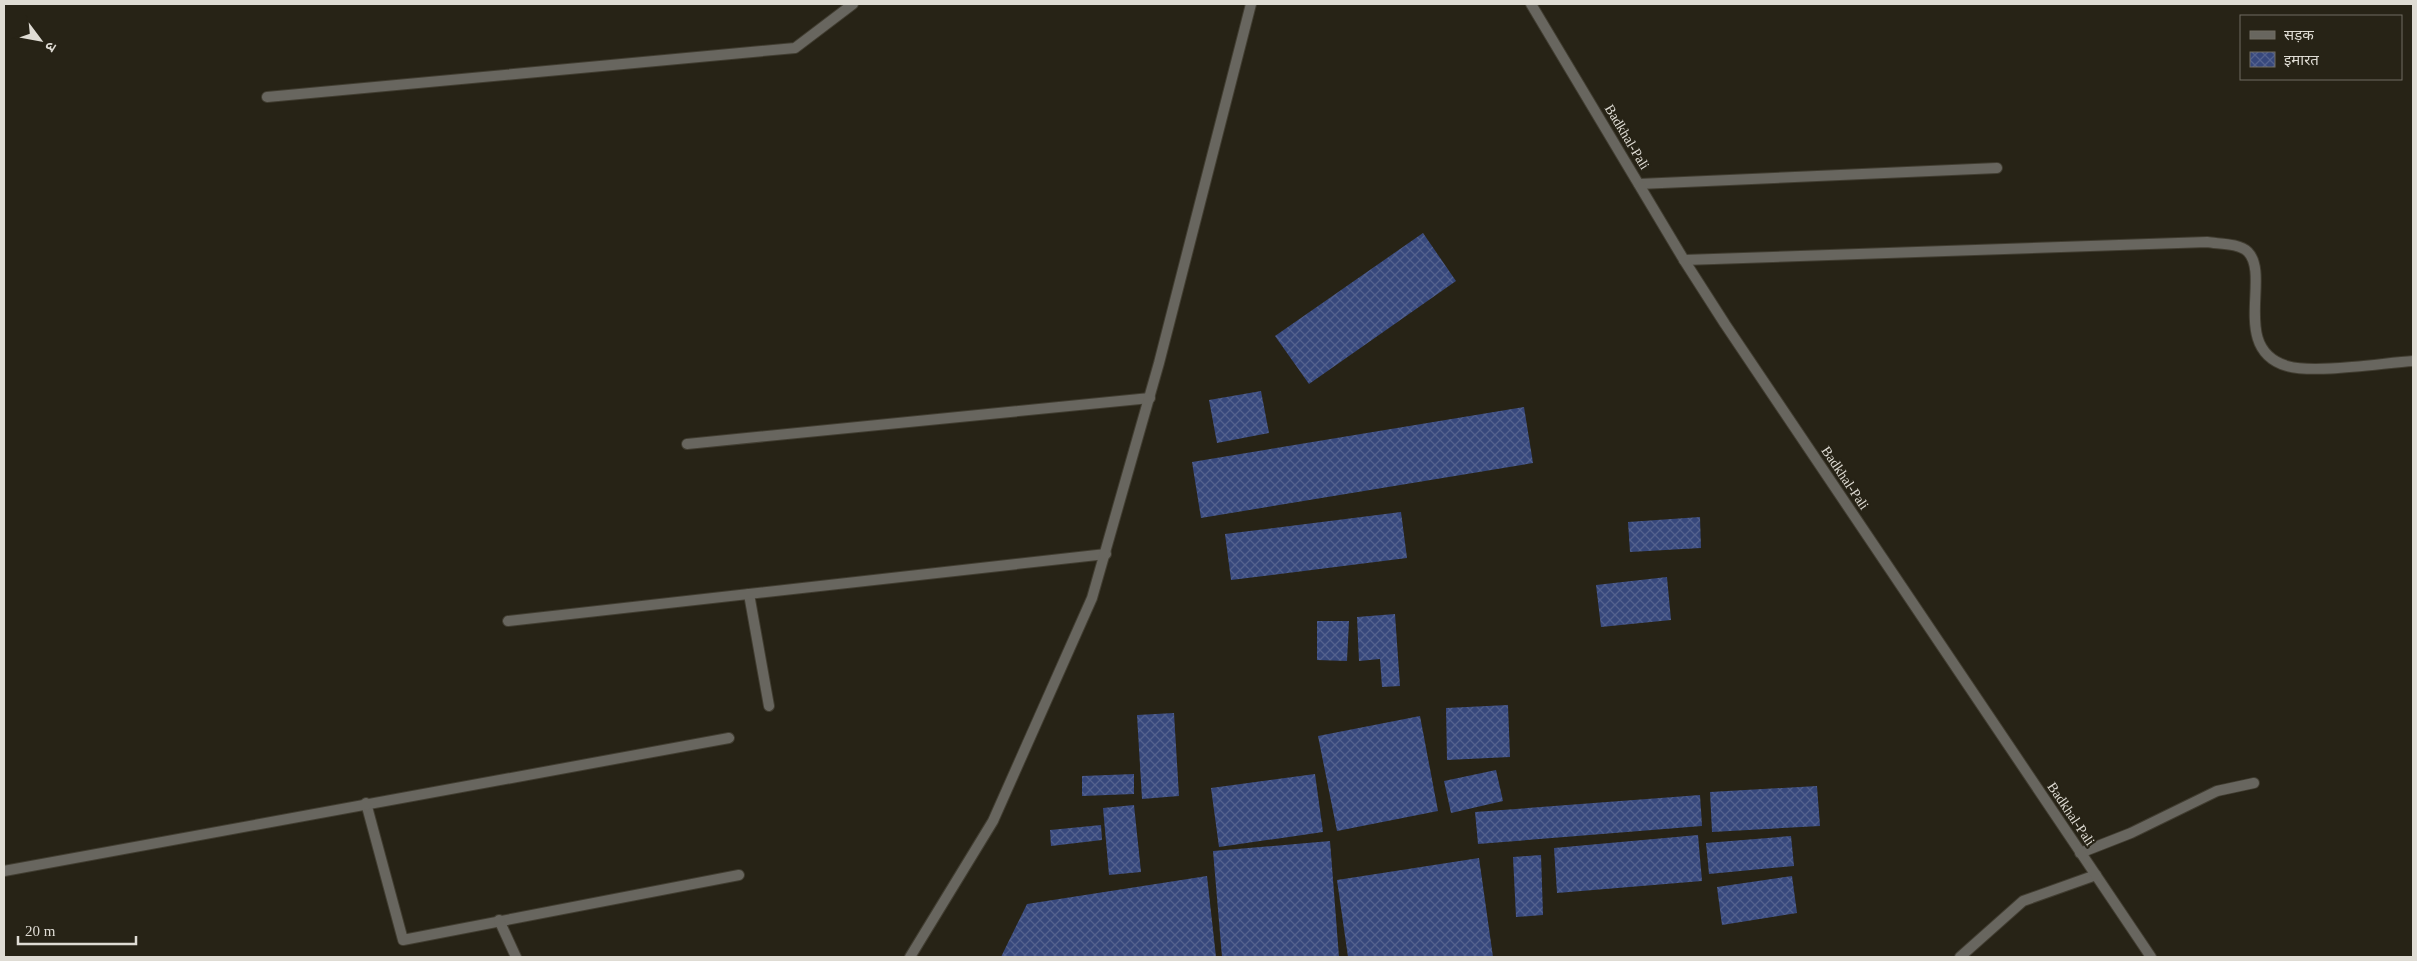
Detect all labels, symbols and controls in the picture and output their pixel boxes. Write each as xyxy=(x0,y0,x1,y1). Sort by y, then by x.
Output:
north arrow xyxy=(15,15,65,65)
legend xyxy=(2240,15,2402,80)
text: सड़क xyxy=(2284,27,2314,43)
text: उ xyxy=(42,39,59,55)
text: इमारत xyxy=(2284,52,2319,68)
street label: Badkhal-Pali xyxy=(1602,102,1652,172)
street label: Badkhal-Pali xyxy=(1818,444,1872,513)
street label: Badkhal-Pali xyxy=(2044,780,2098,849)
scale bar xyxy=(18,914,135,946)
text: 20 m xyxy=(25,923,56,939)

